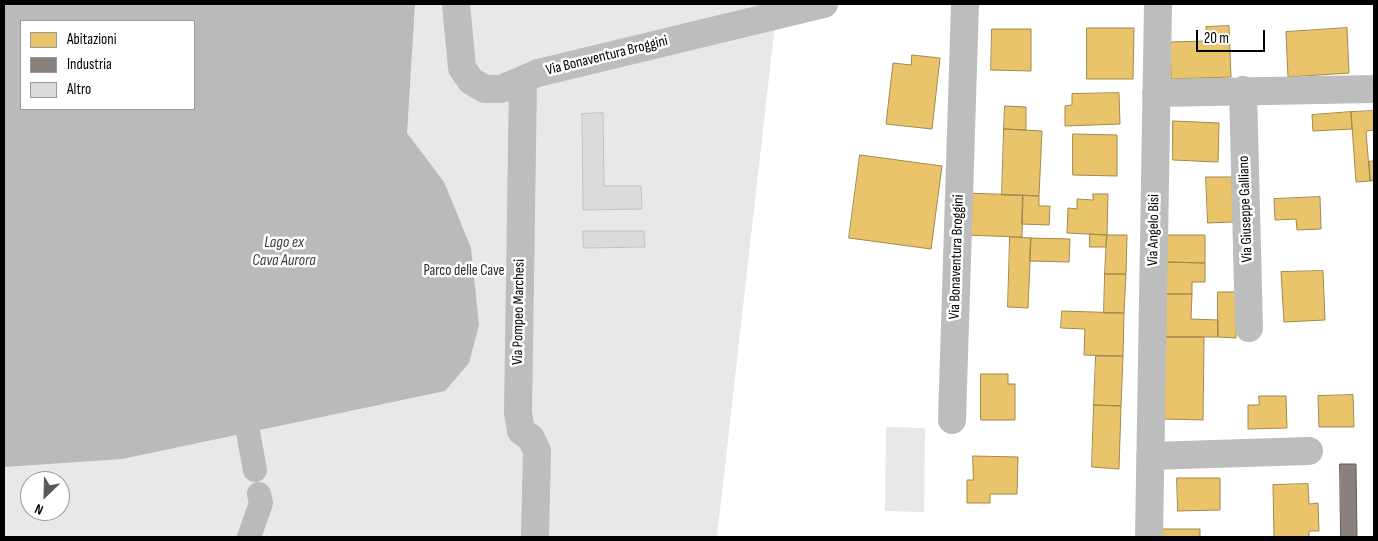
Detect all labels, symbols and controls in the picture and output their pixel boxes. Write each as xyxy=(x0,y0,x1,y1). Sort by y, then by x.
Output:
legend xyxy=(20,20,195,110)
scale bar xyxy=(1198,20,1267,52)
text: 20 m xyxy=(1204,29,1229,48)
text: Abitazioni xyxy=(67,30,117,49)
street label: Via Bonaventura Broggini xyxy=(544,32,670,80)
text: Industria xyxy=(67,55,112,74)
text: Altro xyxy=(67,80,91,99)
street label: Via Giuseppe Galliano xyxy=(1235,155,1257,263)
street label: Via Bonaventura Broggini xyxy=(946,194,968,320)
street label: Via Angelo Bisi xyxy=(1144,194,1164,266)
water label: Lago ex Cava Aurora xyxy=(252,233,316,271)
street label: Via Pompeo Marchesi xyxy=(509,259,529,365)
park label: Parco delle Cave xyxy=(423,262,505,280)
north arrow xyxy=(20,471,70,521)
text: N xyxy=(32,500,46,519)

